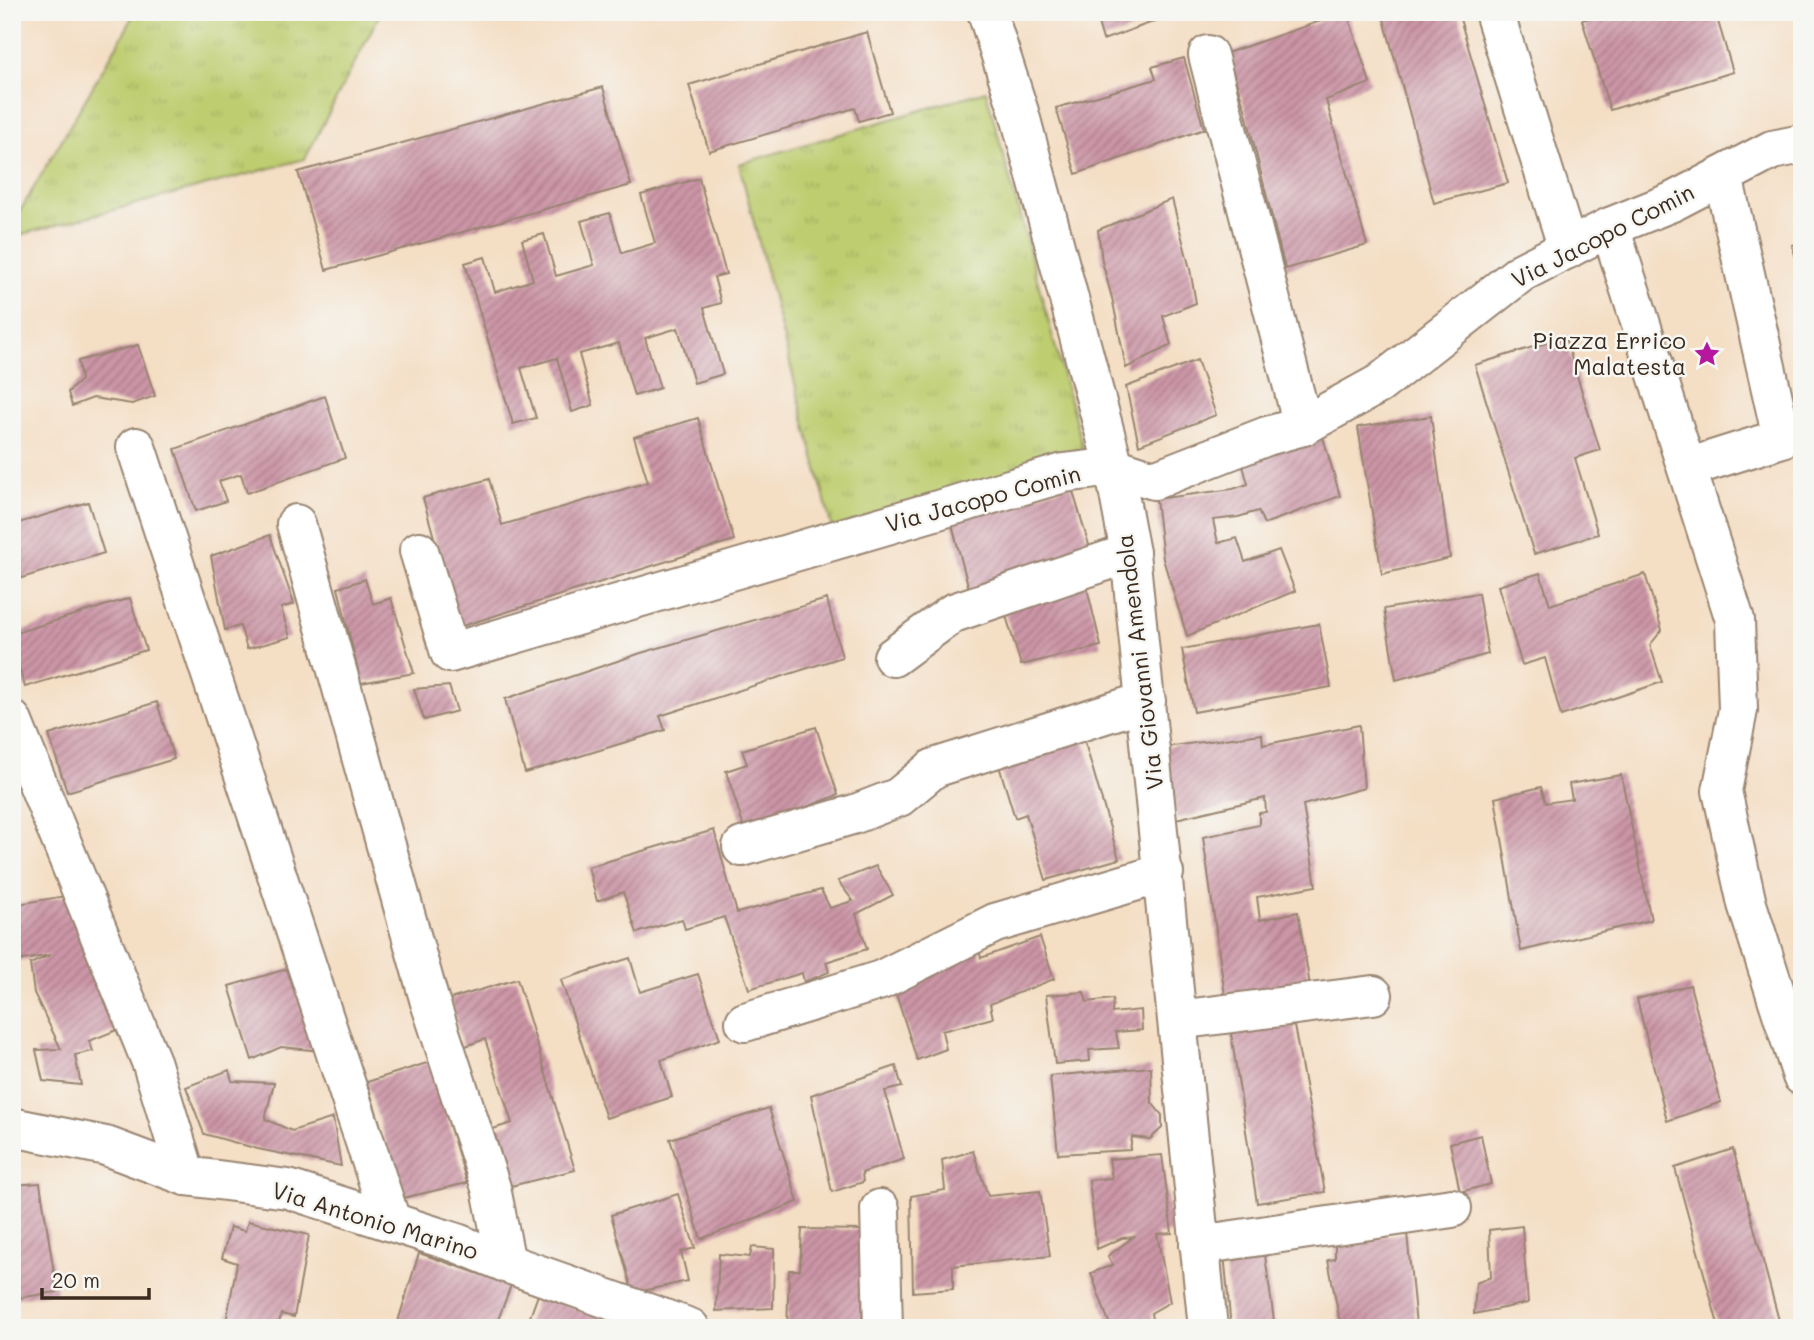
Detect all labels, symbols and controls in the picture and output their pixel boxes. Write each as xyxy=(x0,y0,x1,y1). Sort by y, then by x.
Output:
street label: Via Jacopo Comin xyxy=(1506,176,1699,294)
place label: Piazza Errico Malatesta xyxy=(1533,325,1686,381)
place icon: Piazza Errico Malatesta xyxy=(1692,339,1722,369)
street label: Via Jacopo Comin xyxy=(882,458,1084,539)
street label: Via Giovanni Amendola xyxy=(1108,533,1170,792)
street label: Via Antonio Marino xyxy=(268,1174,482,1266)
scale bar xyxy=(42,1256,149,1300)
text: 20 m xyxy=(52,1266,100,1293)

